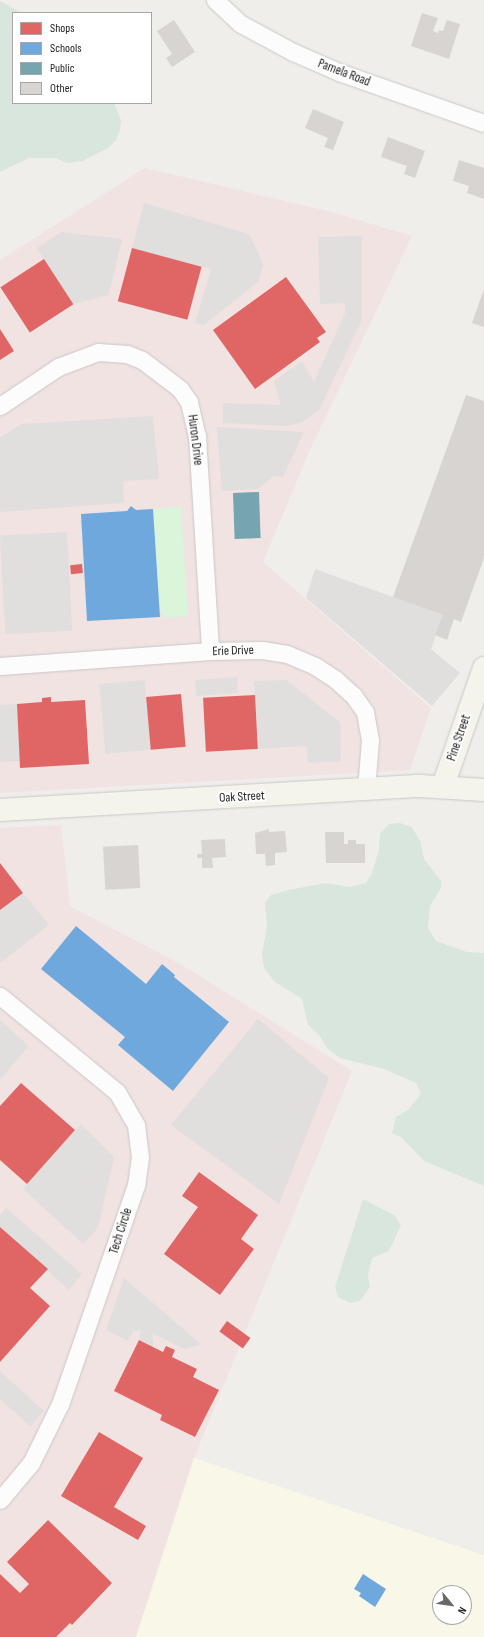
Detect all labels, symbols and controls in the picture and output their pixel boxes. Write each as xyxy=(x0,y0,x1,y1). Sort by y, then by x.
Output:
legend xyxy=(12,12,152,104)
text: Shops xyxy=(50,21,75,36)
text: Schools xyxy=(50,41,82,56)
street label: Pamela Road xyxy=(316,56,372,90)
text: Public xyxy=(50,61,75,76)
text: Other xyxy=(50,81,73,96)
street label: Huron Drive xyxy=(184,414,206,466)
street label: Erie Drive xyxy=(212,642,254,660)
street label: Pine Street xyxy=(444,713,474,763)
street label: Oak Street xyxy=(219,788,265,806)
street label: Tech Circle xyxy=(106,1206,136,1256)
north arrow xyxy=(432,1585,472,1625)
text: N xyxy=(455,1605,469,1616)

